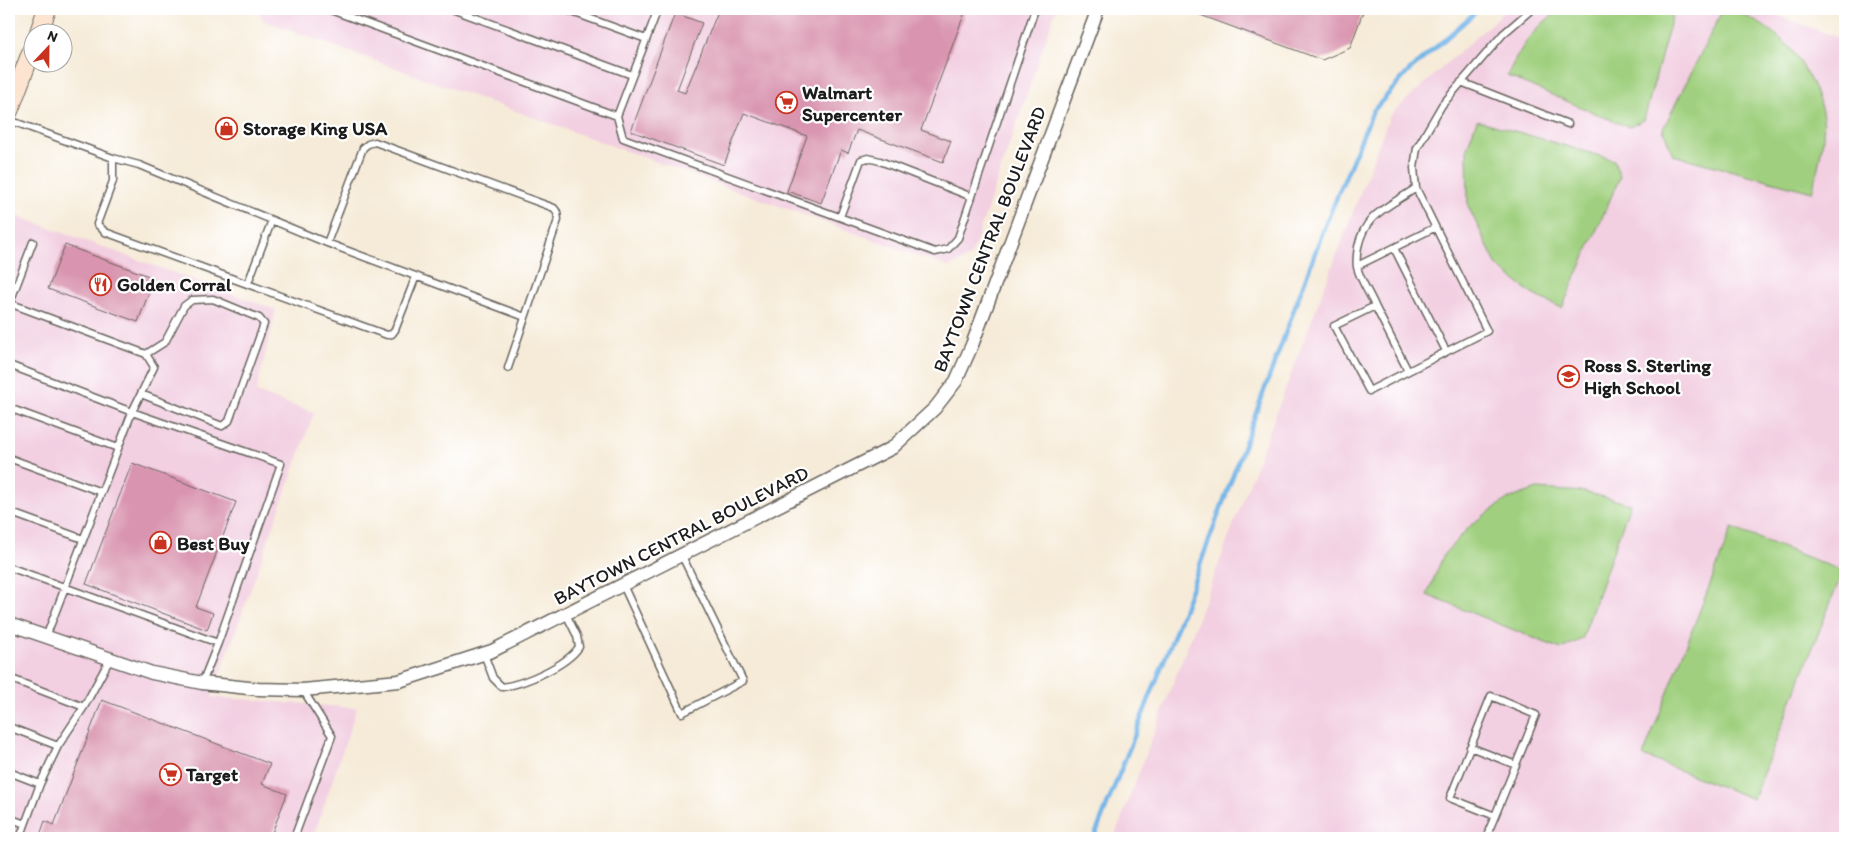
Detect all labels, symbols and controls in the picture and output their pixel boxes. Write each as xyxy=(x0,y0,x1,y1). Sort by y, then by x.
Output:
north arrow xyxy=(22,22,72,72)
text: N xyxy=(45,27,60,46)
place label: Walmart Supercenter xyxy=(802,81,902,126)
supermarket icon: Walmart Supercenter xyxy=(774,91,798,115)
street label: BAYTOWN CENTRAL BOULEVARD xyxy=(928,103,1051,375)
shop icon: Storage King USA xyxy=(215,116,239,140)
place label: Storage King USA xyxy=(243,117,388,140)
restaurant icon: Golden Corral xyxy=(89,272,113,296)
place label: Golden Corral xyxy=(117,273,232,296)
place label: Ross S. Sterling High School xyxy=(1584,354,1712,399)
school or university icon: Ross S. Sterling High School xyxy=(1556,364,1580,388)
street label: BAYTOWN CENTRAL BOULEVARD xyxy=(550,461,813,610)
shop icon: Best Buy xyxy=(149,531,173,555)
place label: Best Buy xyxy=(177,532,251,555)
supermarket icon: Target xyxy=(158,762,182,786)
place label: Target xyxy=(185,763,238,786)

